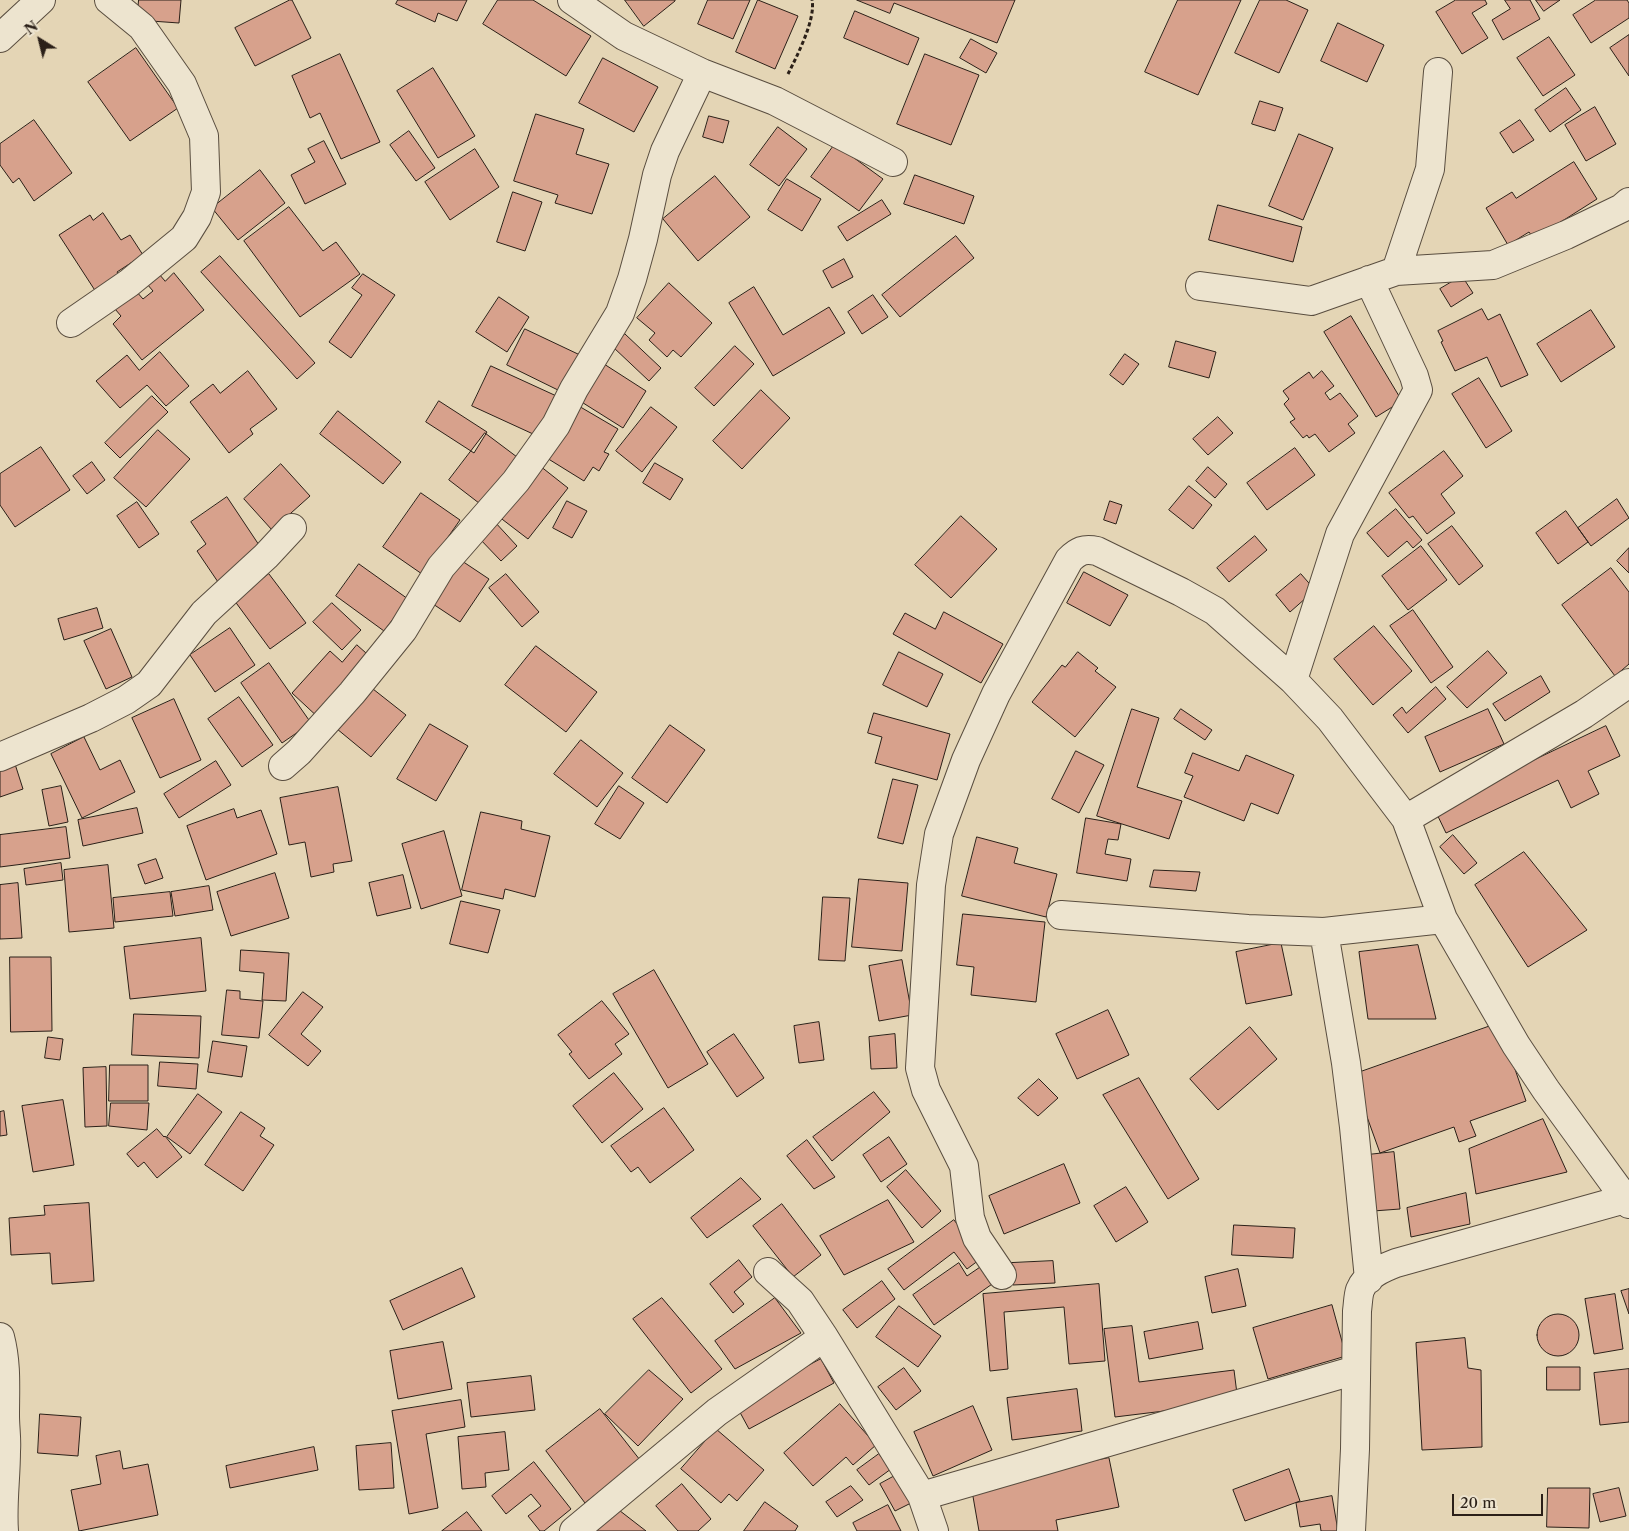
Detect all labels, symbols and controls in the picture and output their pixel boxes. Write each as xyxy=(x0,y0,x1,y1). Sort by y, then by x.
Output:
north arrow xyxy=(15,15,65,65)
text: N xyxy=(21,17,41,39)
scale bar xyxy=(1454,1484,1545,1516)
text: 20 m xyxy=(1460,1493,1496,1512)

